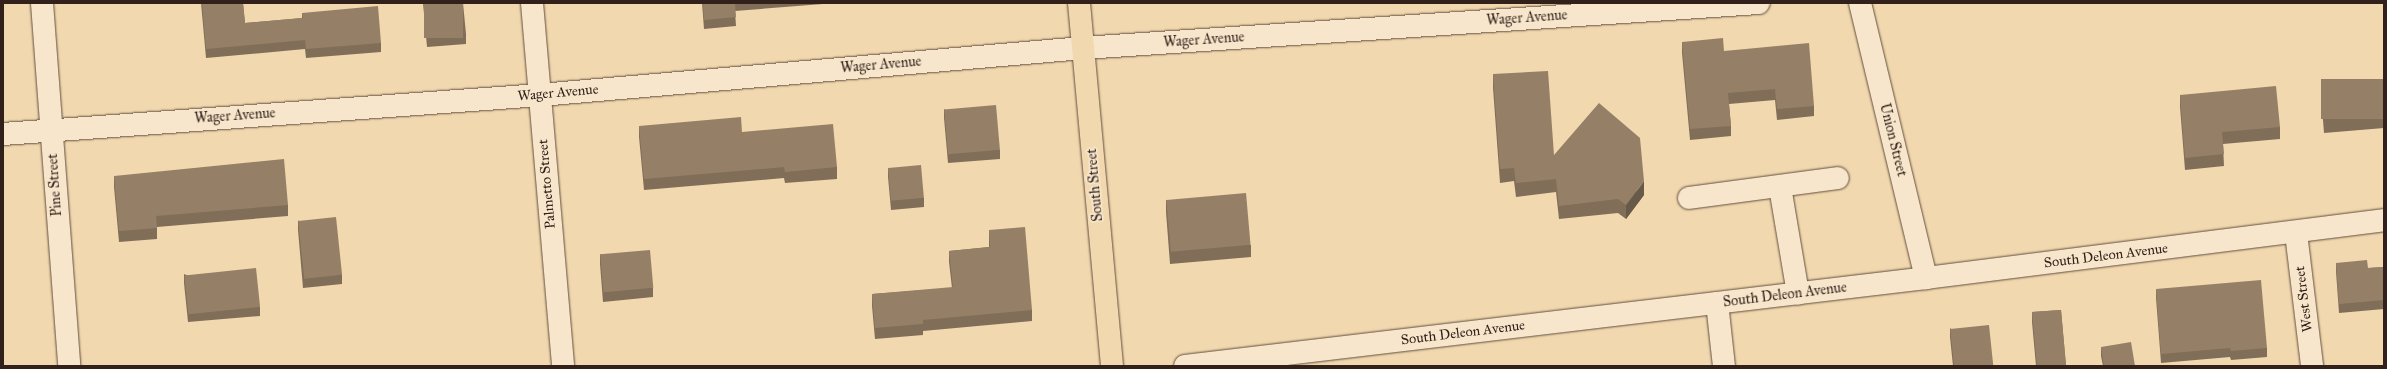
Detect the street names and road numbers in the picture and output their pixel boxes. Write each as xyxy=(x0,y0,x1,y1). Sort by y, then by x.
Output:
street label: Wager Avenue xyxy=(1486,7,1568,29)
street label: Wager Avenue xyxy=(1163,29,1245,51)
street label: Wager Avenue xyxy=(840,53,922,77)
street label: Wager Avenue xyxy=(517,81,599,105)
street label: Union Street xyxy=(1876,102,1910,178)
street label: Wager Avenue xyxy=(194,105,276,127)
street label: Palmetto Street xyxy=(535,138,559,230)
street label: South Street xyxy=(1083,148,1107,222)
street label: Pine Street xyxy=(44,153,66,217)
street label: South Deleon Avenue xyxy=(2043,240,2169,272)
street label: West Street xyxy=(2292,265,2316,333)
street label: South Deleon Avenue xyxy=(1722,279,1848,311)
street label: South Deleon Avenue xyxy=(1400,317,1526,349)

